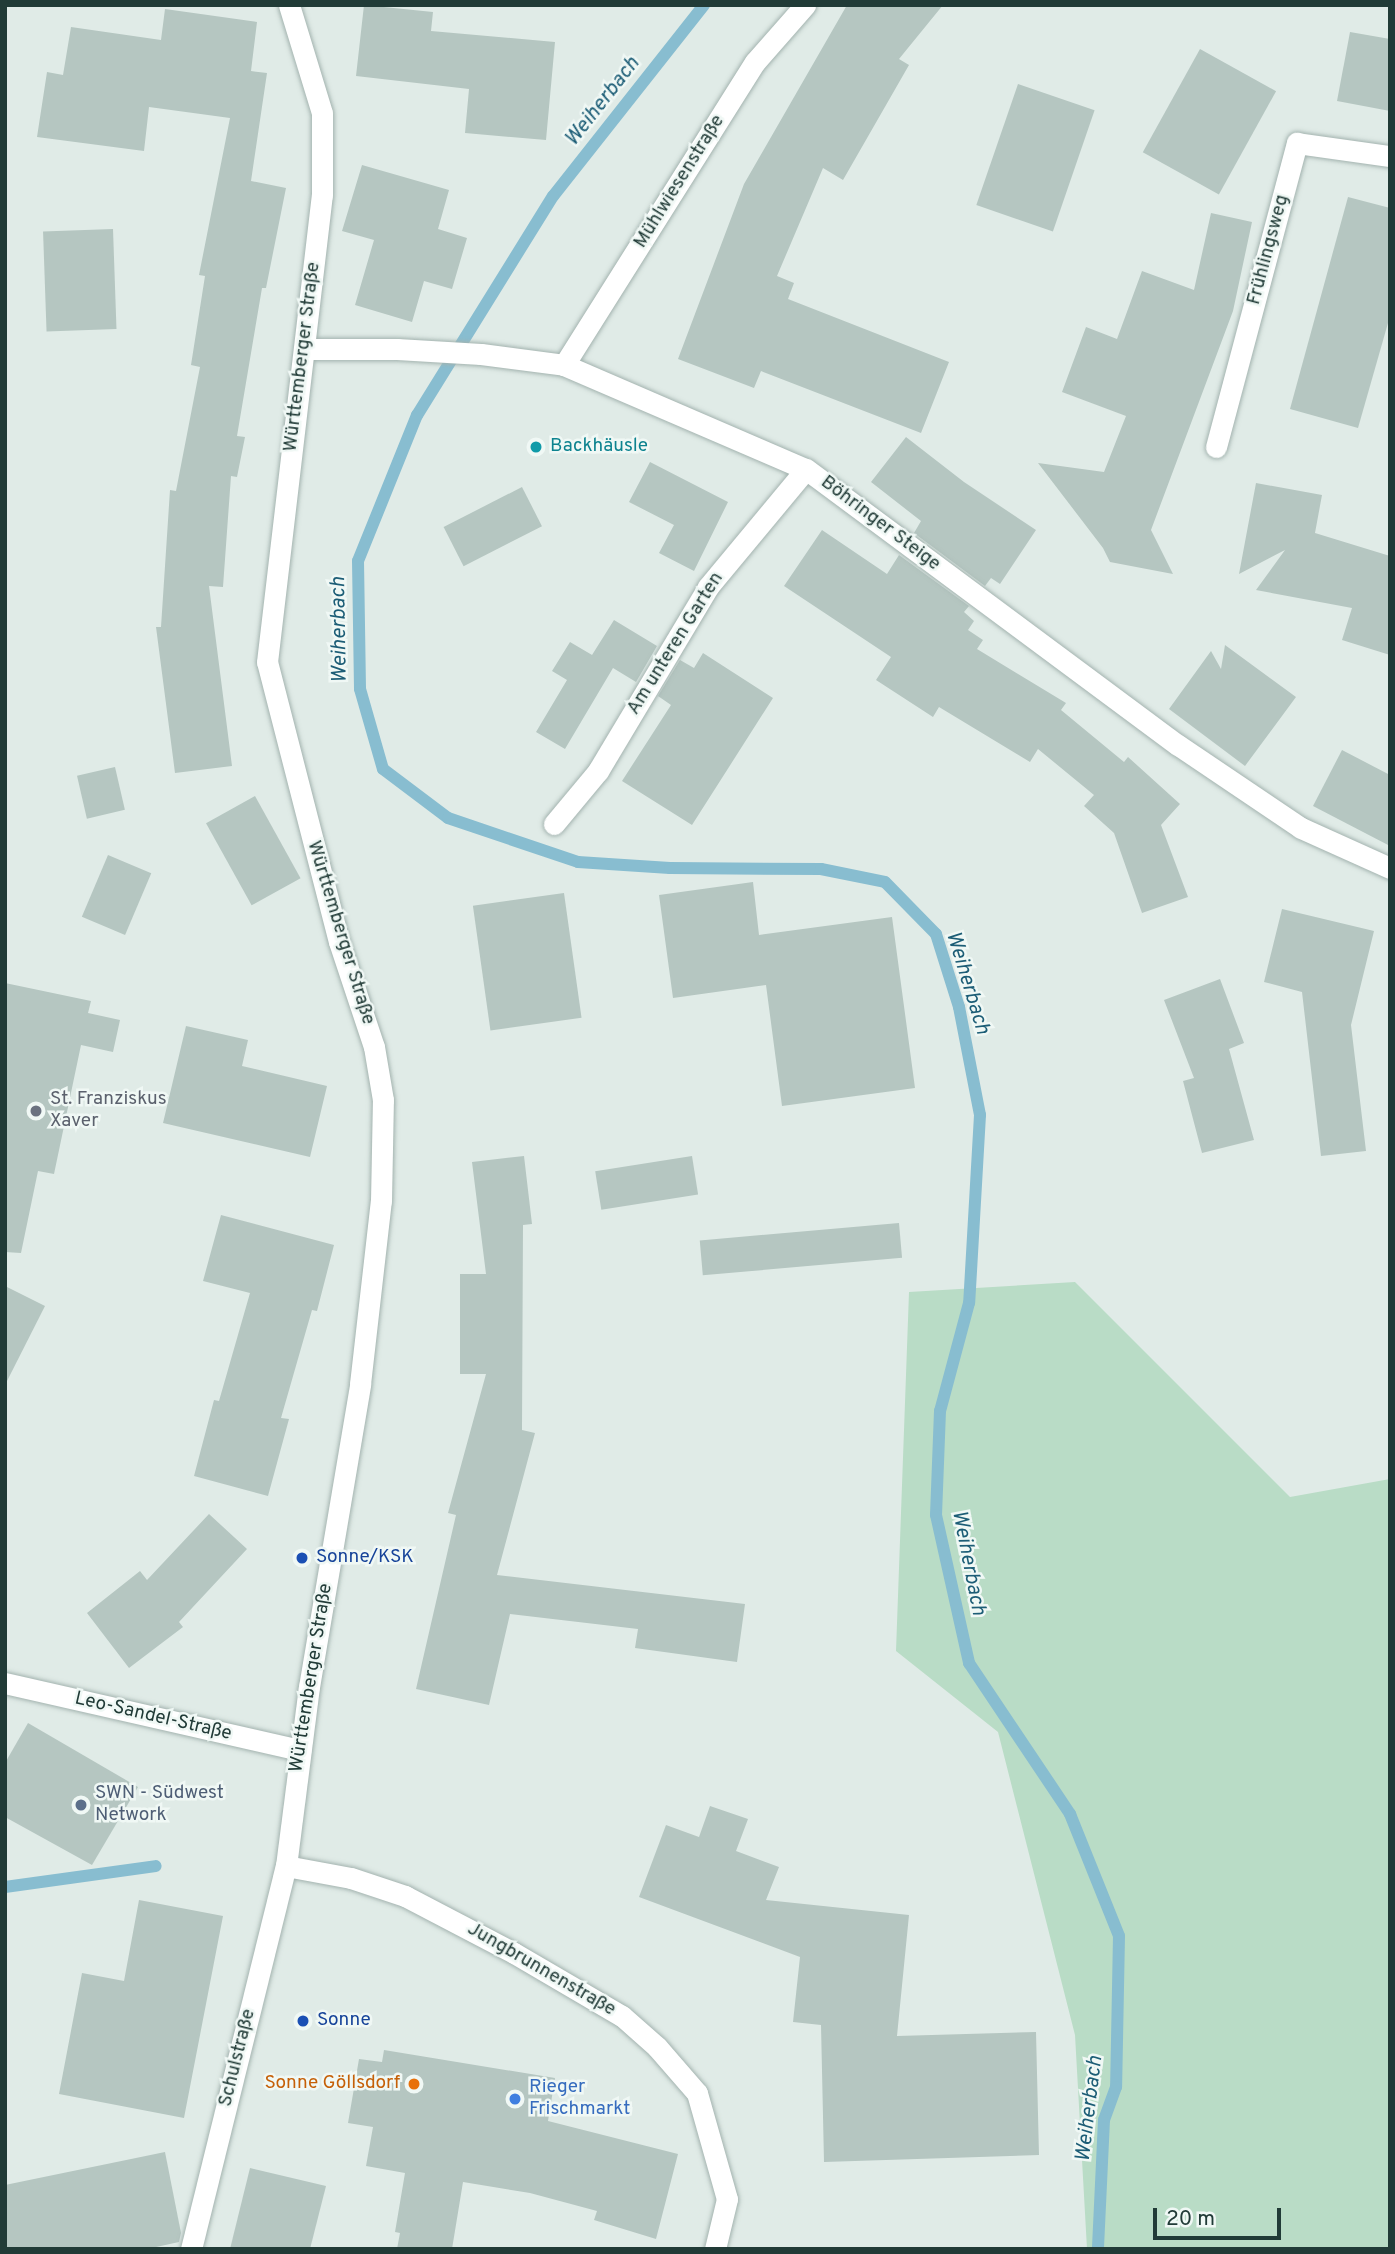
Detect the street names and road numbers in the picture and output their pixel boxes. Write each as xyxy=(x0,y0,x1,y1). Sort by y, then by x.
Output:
street label: Mühlwiesenstraße xyxy=(630,111,730,253)
street label: Frühlingsweg xyxy=(1243,193,1295,307)
street label: Württemberger Straße xyxy=(280,261,326,453)
street label: Böhringer Steige xyxy=(816,472,944,576)
street label: Am unteren Garten xyxy=(623,569,729,719)
street label: Württemberger Straße xyxy=(301,838,379,1028)
street label: Württemberger Straße xyxy=(286,1582,338,1774)
street label: Leo-Sandel-Straße xyxy=(72,1688,234,1746)
street label: Jungbrunnenstraße xyxy=(463,1918,619,2022)
street label: Schulstraße xyxy=(215,2007,261,2109)

